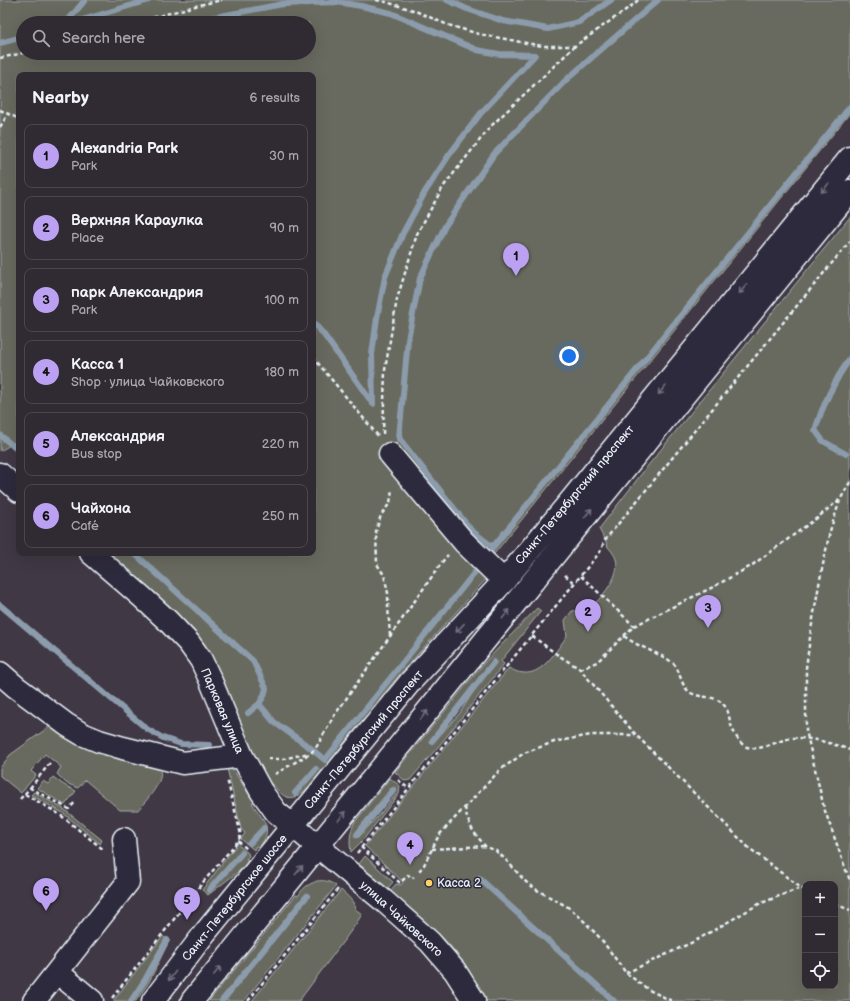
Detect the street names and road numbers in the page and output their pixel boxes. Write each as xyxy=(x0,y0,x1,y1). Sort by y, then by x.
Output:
street label: Санкт-Петербургский проспект xyxy=(512,422,638,568)
street label: Парковая улица xyxy=(197,666,247,756)
street label: Санкт-Петербургский проспект xyxy=(301,667,427,813)
street label: Санкт-Петербургское шоссе xyxy=(179,831,291,964)
street label: улица Чайковского xyxy=(357,878,445,960)

